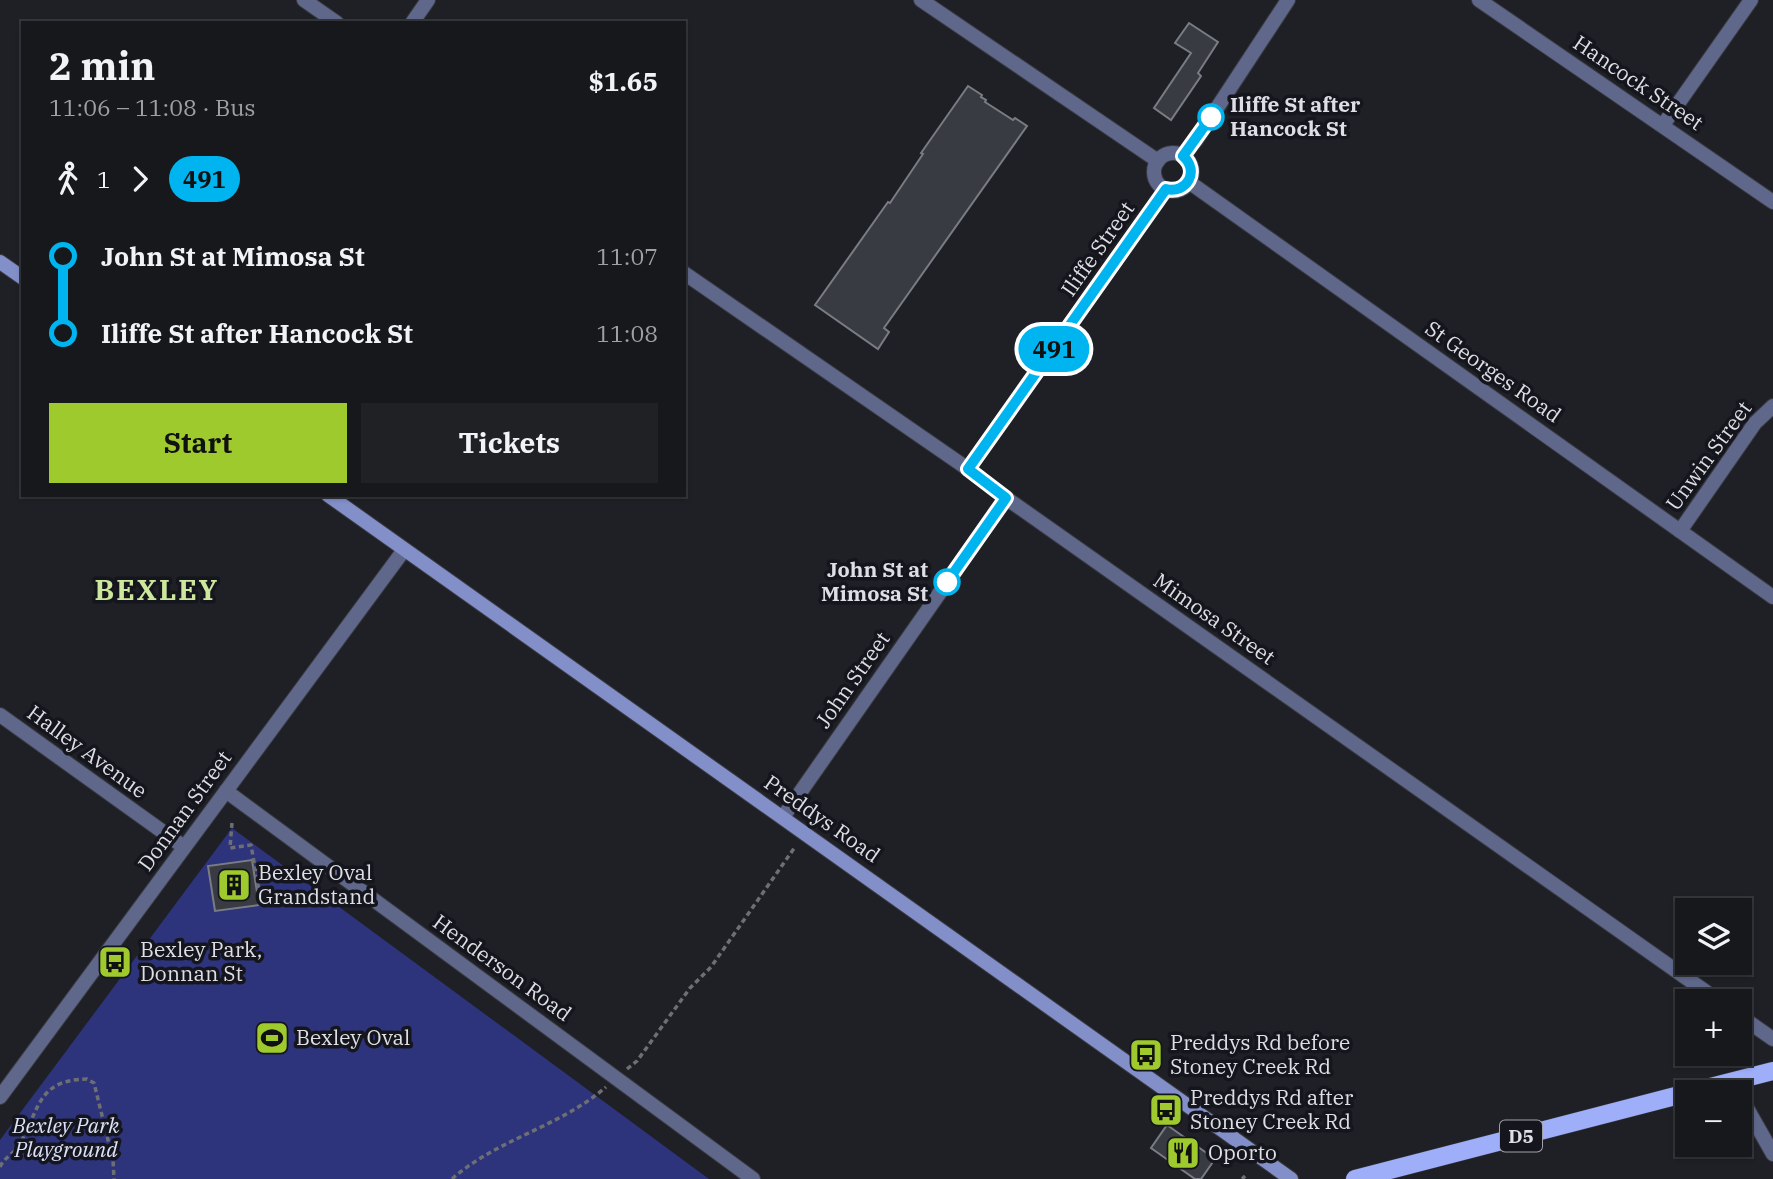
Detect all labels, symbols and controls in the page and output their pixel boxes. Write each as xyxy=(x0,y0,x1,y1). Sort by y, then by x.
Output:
street label: Hancock Street xyxy=(1568,28,1709,136)
text: 2 min xyxy=(49,41,155,90)
text: $1.65 xyxy=(588,64,658,98)
place label: Iliffe St after Hancock St xyxy=(1230,90,1361,142)
text: 11:06 – 11:08 · Bus xyxy=(49,92,256,122)
marker: Iliffe St after Hancock St xyxy=(1198,104,1224,130)
icon: walk xyxy=(49,160,87,198)
icon: forward xyxy=(121,160,159,198)
text: 491 xyxy=(183,163,226,195)
text: 1 xyxy=(97,164,111,194)
street label: Iliffe Street xyxy=(1054,196,1140,301)
text: John St at Mimosa St xyxy=(101,239,365,273)
text: 11:07 xyxy=(596,241,658,271)
street label: St Georges Road xyxy=(1420,314,1567,429)
text: Iliffe St after Hancock St xyxy=(101,316,413,350)
text: 11:08 xyxy=(596,318,658,348)
line badge: 491 xyxy=(1014,326,1094,372)
text: 491 xyxy=(1032,333,1076,365)
street label: Unwin Street xyxy=(1659,395,1757,516)
button: Start xyxy=(49,403,347,483)
button: Tickets xyxy=(361,403,658,483)
place label: John St at Mimosa St xyxy=(821,555,928,607)
street label: Mimosa Street xyxy=(1148,566,1281,670)
marker: John St at Mimosa St xyxy=(934,569,960,595)
district label: BEXLEY xyxy=(94,571,220,608)
street label: John Street xyxy=(809,626,896,733)
street label: Halley Avenue xyxy=(22,698,153,804)
street label: Donnan Street xyxy=(131,745,237,876)
street label: Preddys Road xyxy=(759,768,886,869)
place label: Bexley Oval Grandstand xyxy=(258,858,375,910)
building icon: Bexley Oval Grandstand xyxy=(215,866,253,904)
map controls xyxy=(1675,898,1752,1157)
button: layers xyxy=(1675,898,1752,975)
street label: Henderson Road xyxy=(428,907,578,1027)
place label: Bexley Park, Donnan St xyxy=(140,935,262,987)
bus stop icon: Bexley Park, Donnan St xyxy=(96,943,134,981)
button: + xyxy=(1675,989,1752,1066)
sports icon: Bexley Oval xyxy=(253,1019,291,1057)
place label: Bexley Oval xyxy=(296,1023,410,1051)
place label: Preddys Rd before Stoney Creek Rd xyxy=(1170,1028,1350,1080)
bus stop icon: Preddys Rd before Stoney Creek Rd xyxy=(1127,1036,1165,1074)
button: − xyxy=(1675,1080,1752,1157)
place label: Preddys Rd after Stoney Creek Rd xyxy=(1190,1083,1354,1135)
bus stop icon: Preddys Rd after Stoney Creek Rd xyxy=(1147,1091,1185,1129)
park label: Bexley Park Playground xyxy=(12,1111,120,1163)
road number: D5 xyxy=(1500,1120,1542,1152)
restaurant icon: Oporto xyxy=(1164,1134,1202,1172)
place label: Oporto xyxy=(1208,1138,1277,1166)

